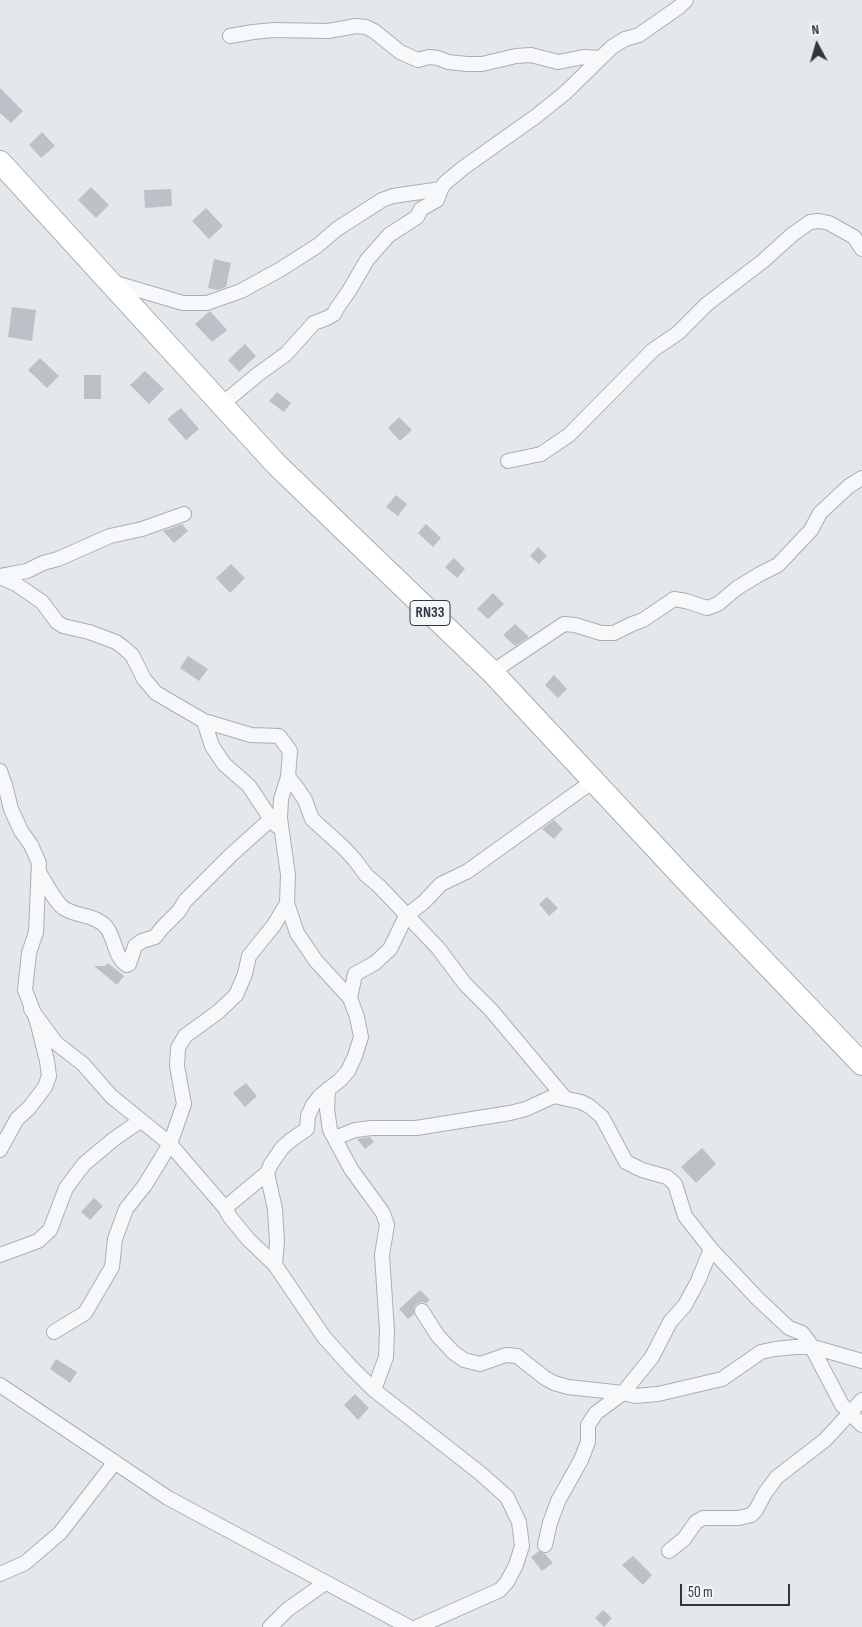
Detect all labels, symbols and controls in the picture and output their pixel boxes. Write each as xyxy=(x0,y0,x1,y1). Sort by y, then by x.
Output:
north arrow xyxy=(792,20,842,70)
text: N xyxy=(811,21,820,38)
road number: RN33 xyxy=(410,600,450,626)
scale bar xyxy=(682,1574,792,1606)
text: 50 m xyxy=(688,1583,713,1602)

